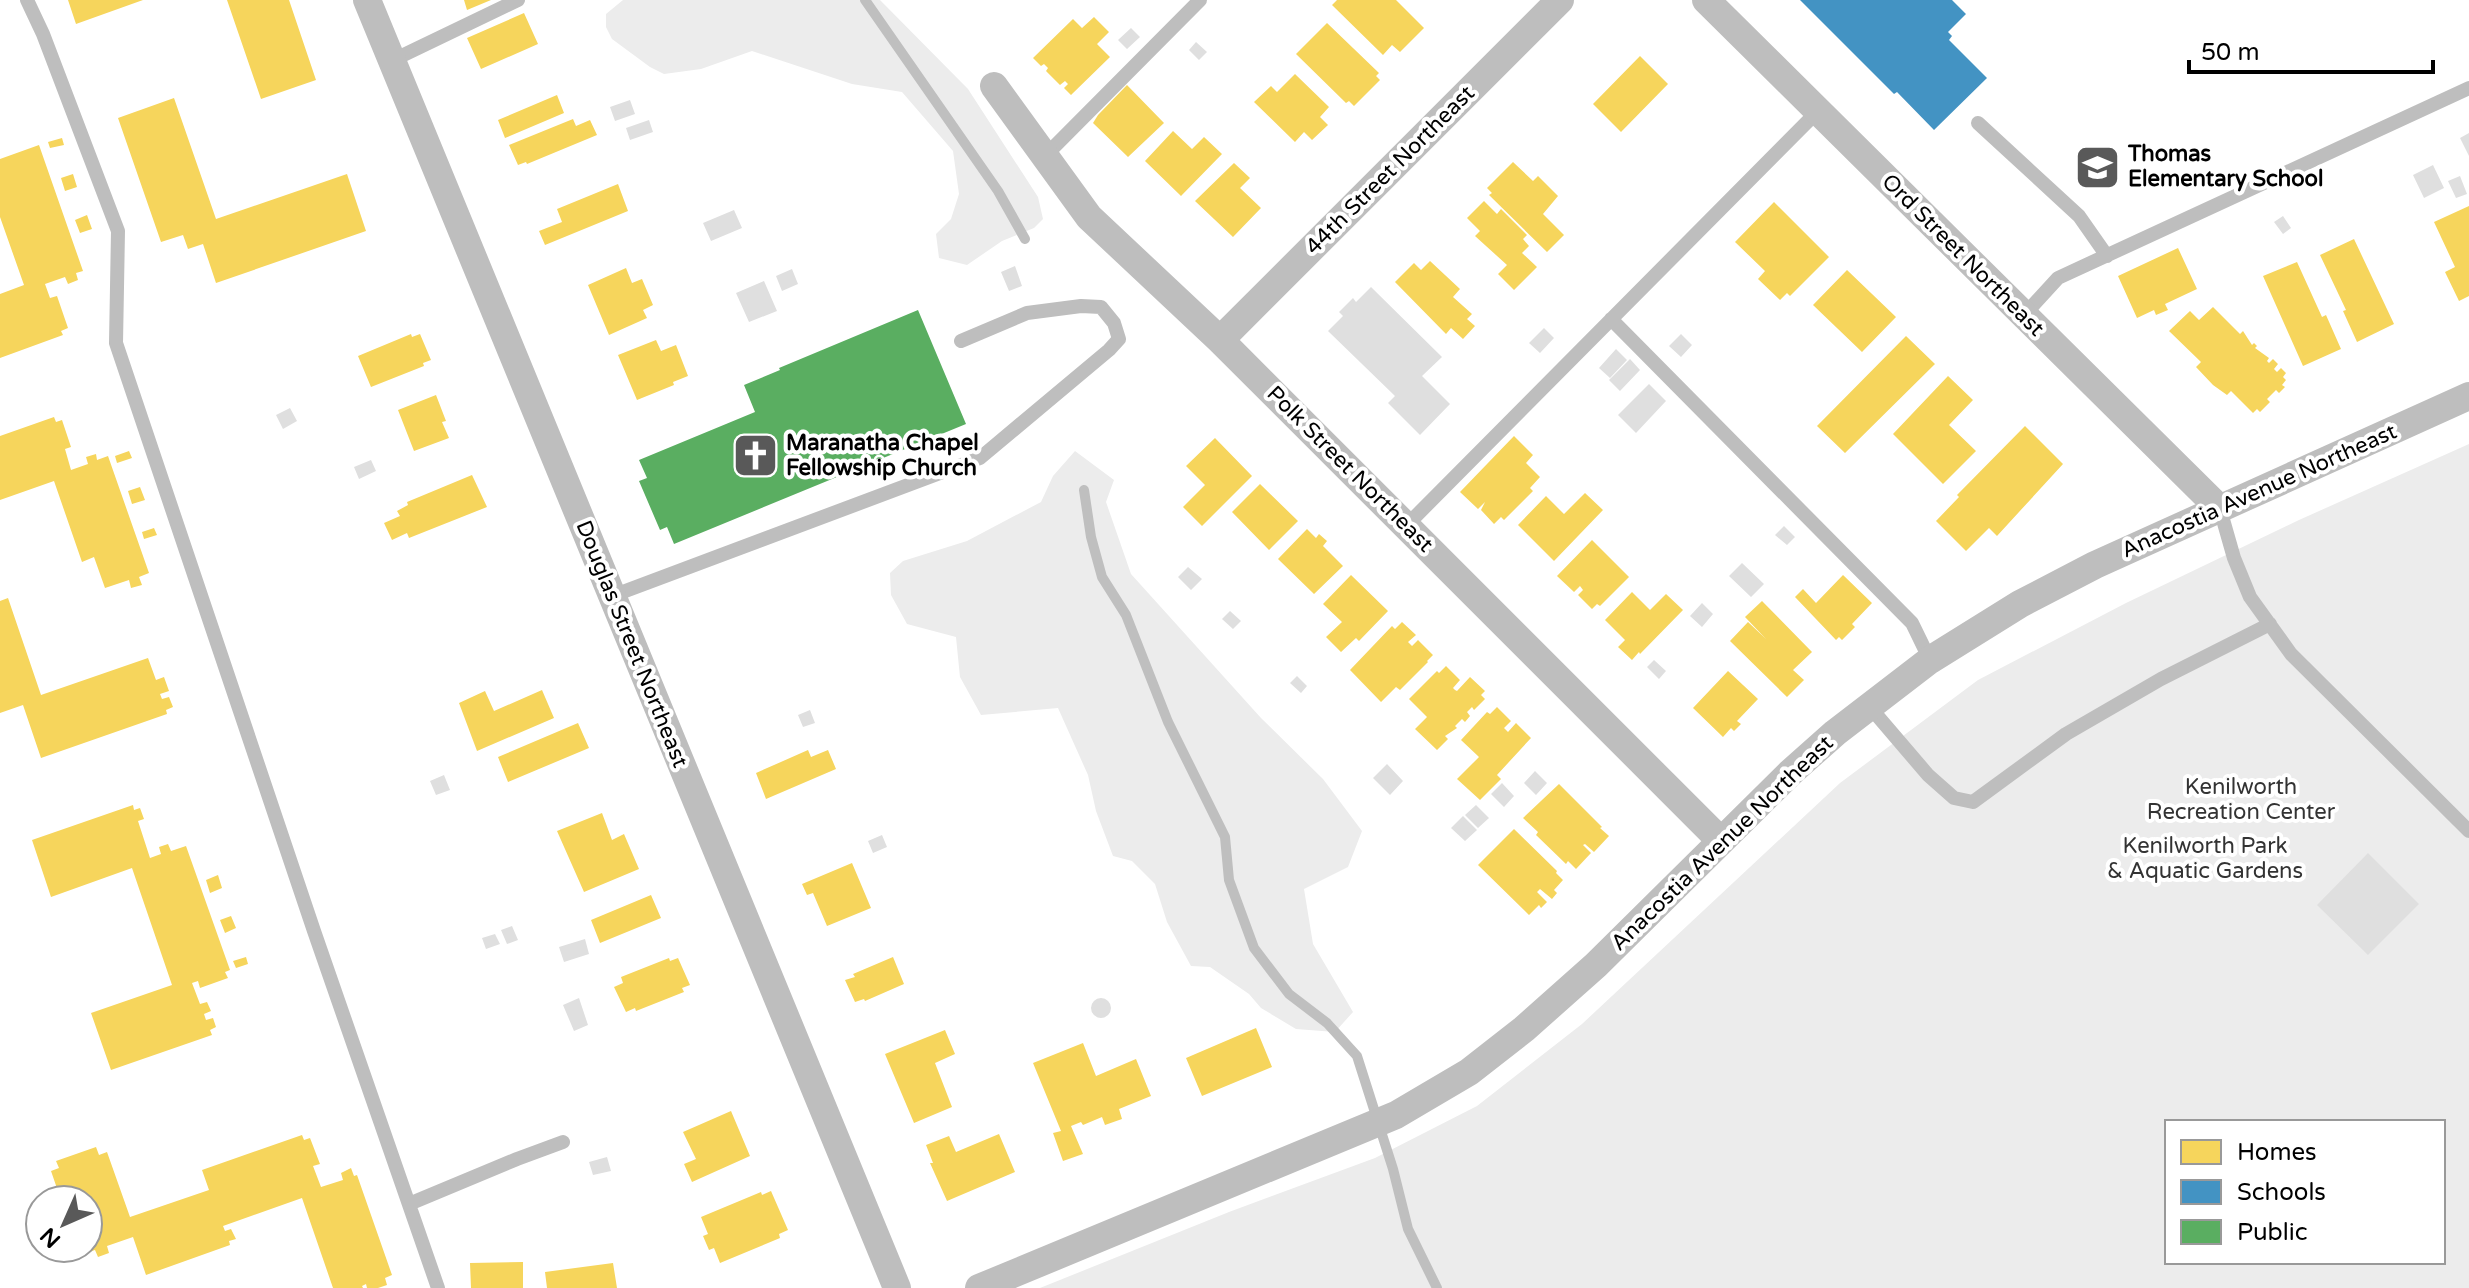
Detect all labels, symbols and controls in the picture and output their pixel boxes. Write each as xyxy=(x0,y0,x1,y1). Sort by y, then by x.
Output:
scale bar xyxy=(2189,24,2433,74)
text: 50 m xyxy=(2201,38,2259,67)
street label: 44th Street Northeast xyxy=(1300,80,1480,260)
place label: Thomas Elementary School xyxy=(2127,141,2323,192)
school or university icon: Thomas Elementary School xyxy=(2073,143,2121,191)
street label: Ord Street Northeast xyxy=(1877,169,2049,341)
street label: Polk Street Northeast xyxy=(1262,381,1438,557)
street label: Anacostia Avenue Northeast xyxy=(2117,418,2401,564)
place label: Maranatha Chapel Fellowship Church xyxy=(786,430,979,481)
church icon: Maranatha Chapel Fellowship Church xyxy=(731,432,779,480)
street label: Douglas Street Northeast xyxy=(570,517,694,771)
street label: Anacostia Avenue Northeast xyxy=(1606,730,1838,956)
park label: Kenilworth Recreation Center xyxy=(2147,774,2336,825)
park label: Kenilworth Park & Aquatic Gardens xyxy=(2107,833,2303,884)
legend xyxy=(2165,1120,2445,1264)
text: Homes xyxy=(2237,1138,2317,1167)
text: Schools xyxy=(2237,1178,2326,1207)
north arrow xyxy=(24,1184,104,1264)
text: Public xyxy=(2237,1218,2307,1247)
text: N xyxy=(35,1222,66,1253)

